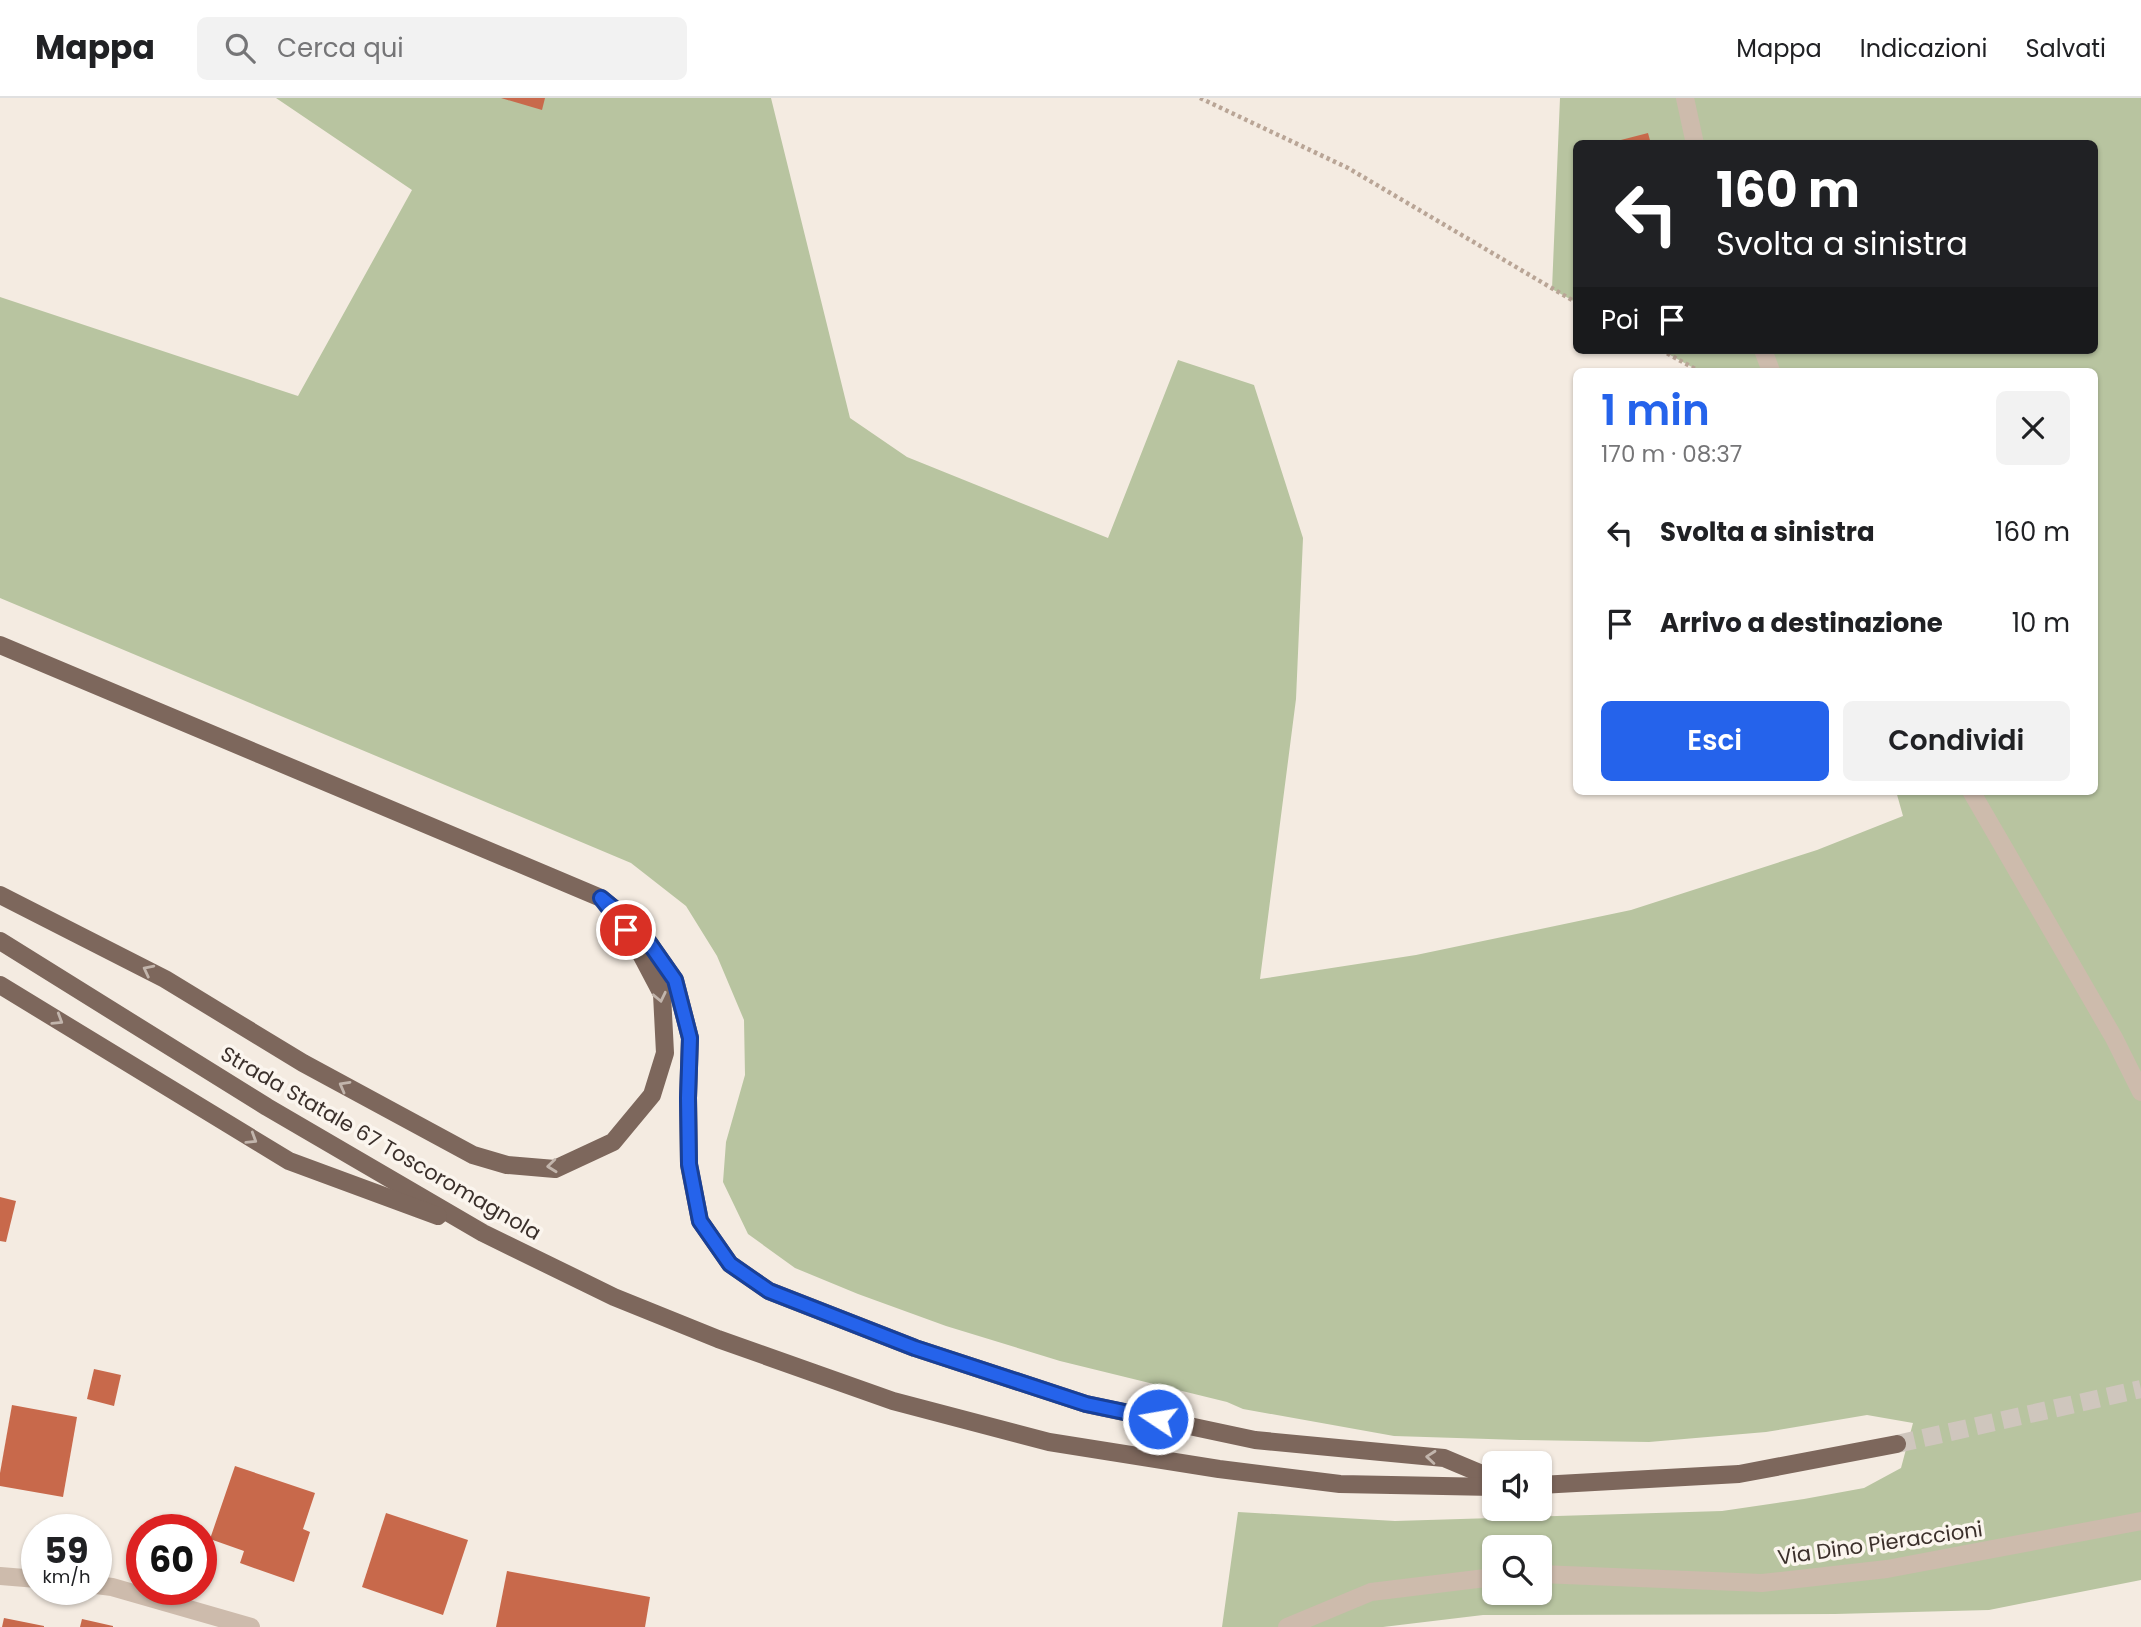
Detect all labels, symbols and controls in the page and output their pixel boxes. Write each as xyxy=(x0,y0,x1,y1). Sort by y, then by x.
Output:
search box xyxy=(197,17,687,80)
text: Mappa xyxy=(35,24,155,71)
icon: search xyxy=(221,29,259,67)
text: Cerca qui xyxy=(277,30,404,66)
text: Mappa xyxy=(1736,32,1822,65)
text: Indicazioni xyxy=(1860,32,1987,65)
text: Salvati xyxy=(2025,32,2106,65)
text: 160 m xyxy=(1716,156,1860,224)
icon: left xyxy=(1601,168,1692,259)
text: Svolta a sinistra xyxy=(1716,221,1968,266)
icon: arrive xyxy=(1653,301,1691,339)
text: Poi xyxy=(1601,302,1639,338)
text: 1 min xyxy=(1601,381,1710,440)
button: close xyxy=(1996,391,2070,465)
text: 170 m · 08:37 xyxy=(1601,438,1742,470)
icon: left xyxy=(1601,514,1639,552)
text: Svolta a sinistra xyxy=(1660,514,1875,550)
text: 160 m xyxy=(1995,514,2070,550)
icon: arrive xyxy=(1601,605,1639,643)
text: Arrivo a destinazione xyxy=(1660,605,1943,641)
text: 10 m xyxy=(2012,605,2070,641)
button: Esci xyxy=(1601,701,1829,781)
button: Condividi xyxy=(1843,701,2070,781)
pin xyxy=(596,900,656,960)
icon: arrive xyxy=(607,911,645,949)
one-way arrow xyxy=(143,965,155,979)
one-way arrow xyxy=(652,991,667,1003)
one-way arrow xyxy=(51,1011,64,1024)
street label: Strada Statale 67 Toscoromagnola xyxy=(215,1039,547,1247)
one-way arrow xyxy=(339,1081,351,1094)
one-way arrow xyxy=(245,1130,258,1143)
one-way arrow xyxy=(546,1159,558,1174)
position arrow xyxy=(1121,1382,1195,1456)
one-way arrow xyxy=(1425,1449,1437,1464)
map controls xyxy=(1482,1451,1552,1605)
button: sound xyxy=(1482,1451,1552,1521)
speed limit sign: 60 xyxy=(126,1514,217,1605)
street label: Via Dino Pieraccioni xyxy=(1776,1514,1984,1572)
text: 59 xyxy=(44,1526,89,1575)
button: search xyxy=(1482,1535,1552,1605)
text: km/h xyxy=(43,1564,90,1589)

